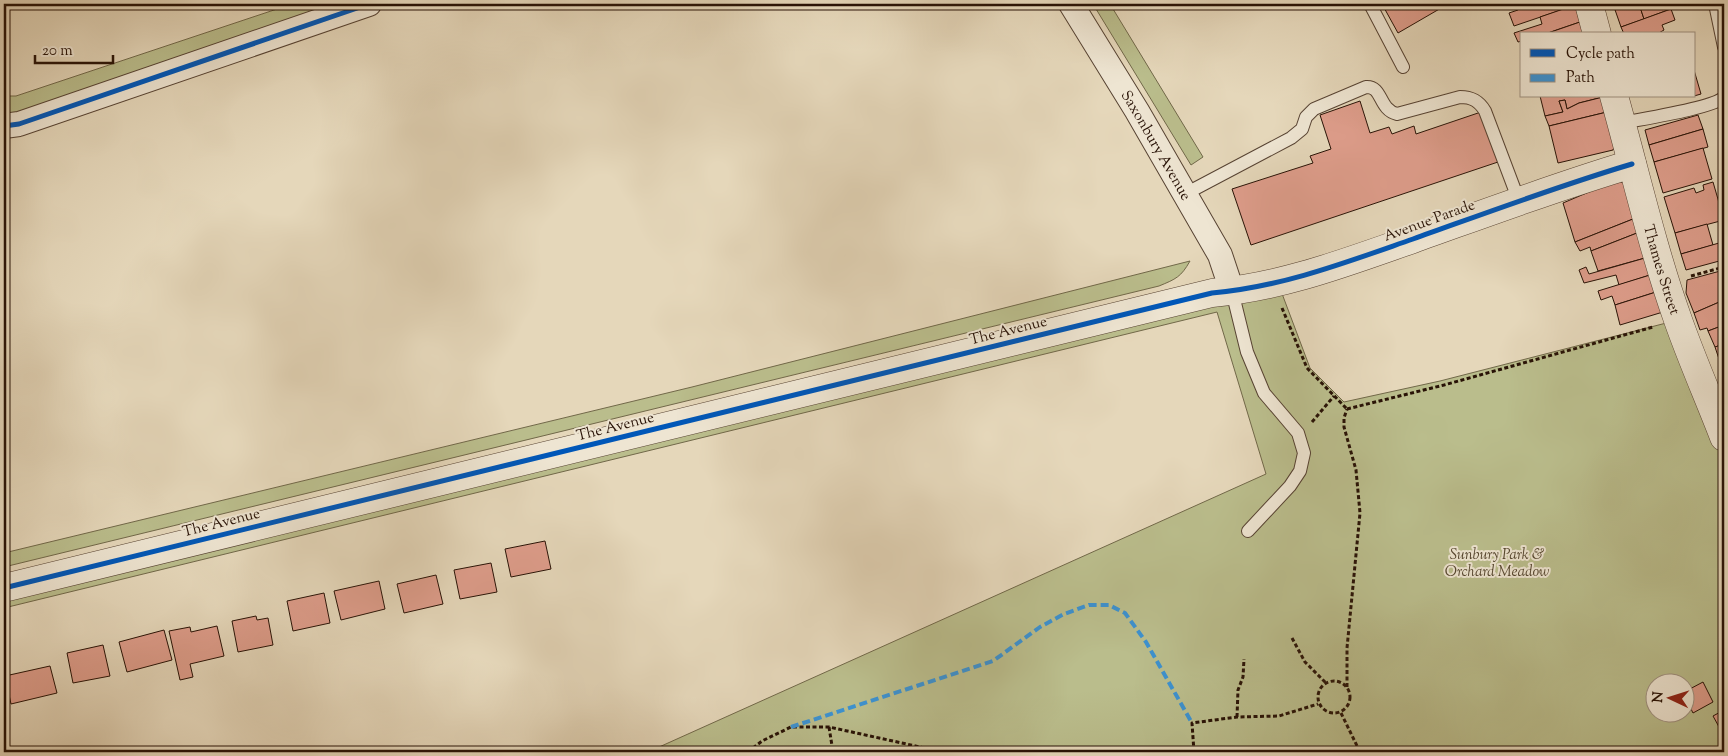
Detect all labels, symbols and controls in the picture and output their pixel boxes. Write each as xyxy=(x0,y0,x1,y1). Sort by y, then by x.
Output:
scale bar xyxy=(35,32,112,64)
legend xyxy=(1520,32,1696,98)
text: 20 m xyxy=(42,41,73,62)
text: Cycle path xyxy=(1566,44,1635,65)
text: Path xyxy=(1566,68,1595,89)
street label: Saxonbury Avenue xyxy=(1115,87,1195,205)
street label: Avenue Parade xyxy=(1381,195,1478,248)
street label: Thames Street xyxy=(1637,222,1684,318)
street label: The Avenue xyxy=(967,312,1049,351)
street label: The Avenue xyxy=(574,408,656,447)
street label: The Avenue xyxy=(180,504,262,543)
park label: Sunbury Park & Orchard Meadow xyxy=(1445,545,1549,583)
north arrow xyxy=(1646,674,1696,724)
text: N xyxy=(1649,691,1669,704)

